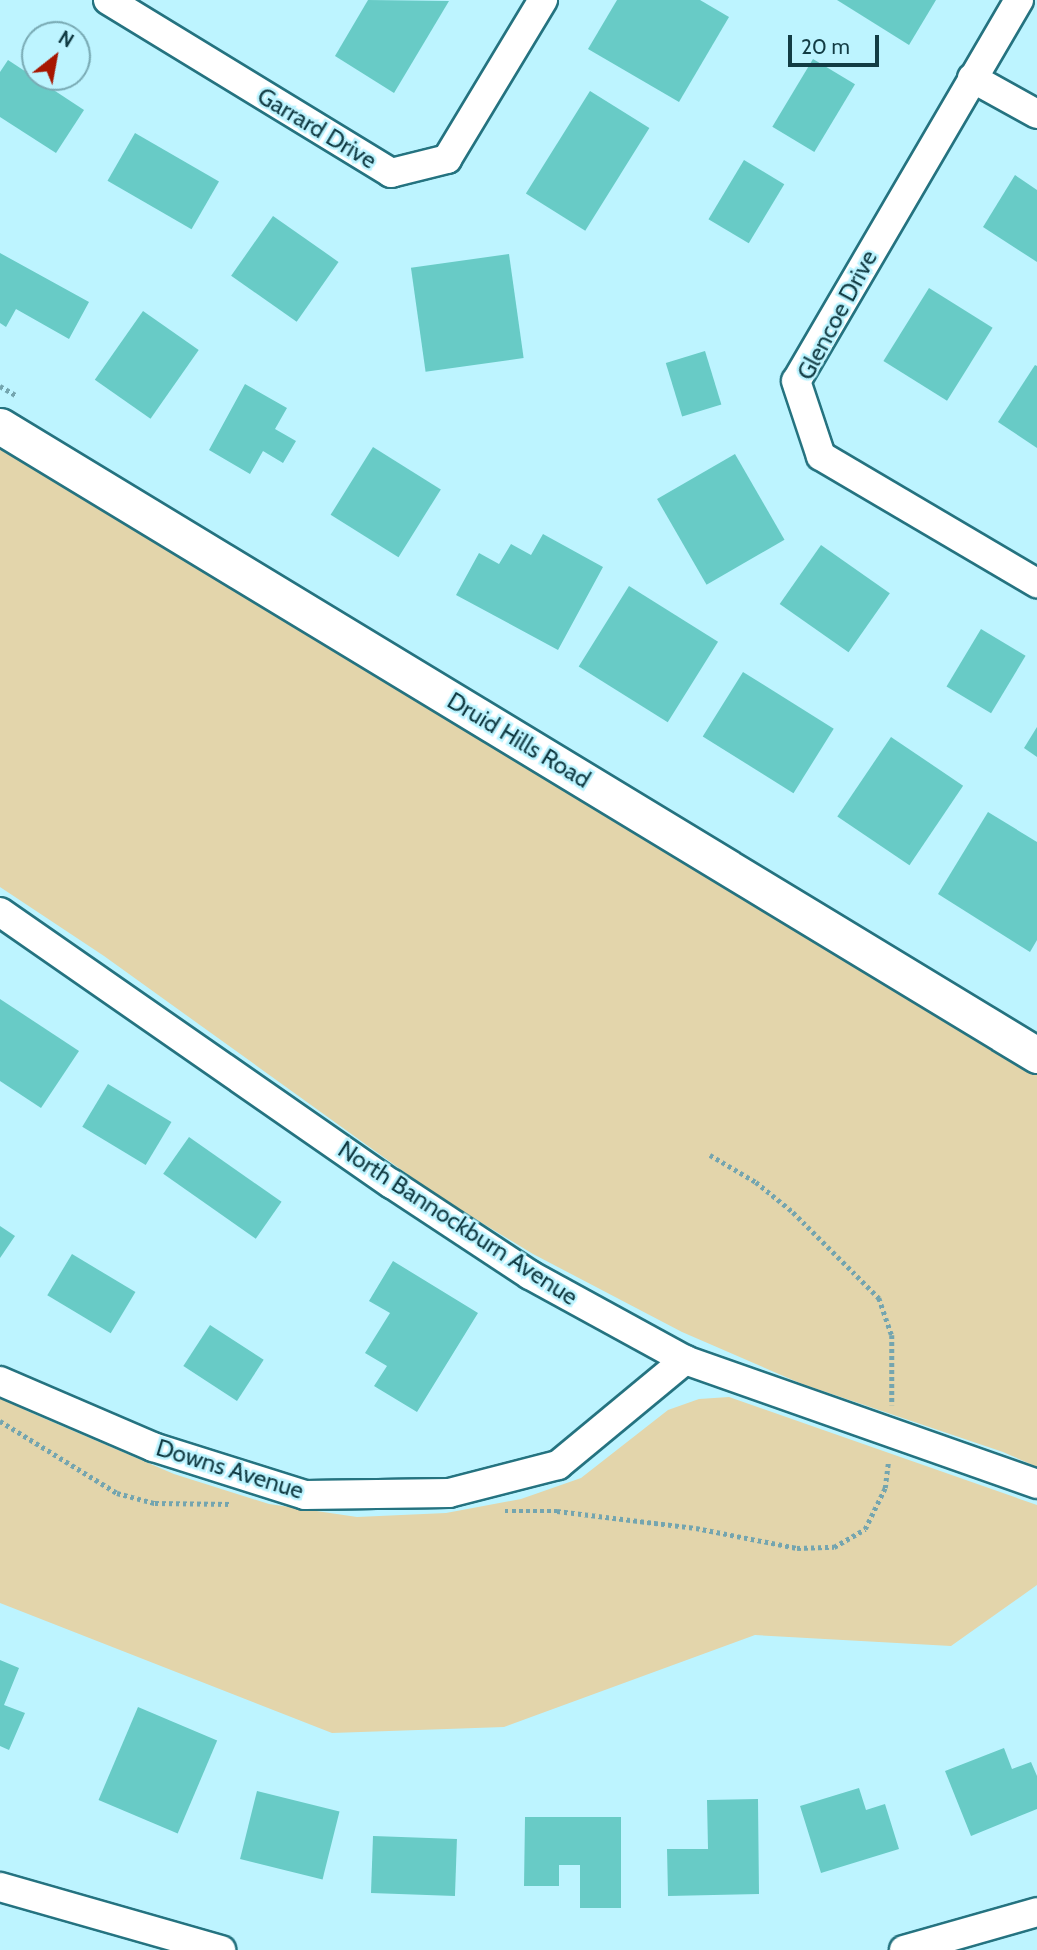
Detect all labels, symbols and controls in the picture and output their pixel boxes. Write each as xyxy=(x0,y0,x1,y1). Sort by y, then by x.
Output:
north arrow xyxy=(21,21,91,91)
scale bar xyxy=(792,21,883,65)
text: N xyxy=(54,26,78,53)
text: 20 m xyxy=(801,34,850,59)
street label: Garrard Drive xyxy=(252,81,382,175)
street label: Glencoe Drive xyxy=(791,245,883,385)
street label: Druid Hills Road xyxy=(442,686,596,794)
street label: North Bannockburn Avenue xyxy=(333,1135,583,1311)
street label: Downs Avenue xyxy=(153,1433,307,1505)

